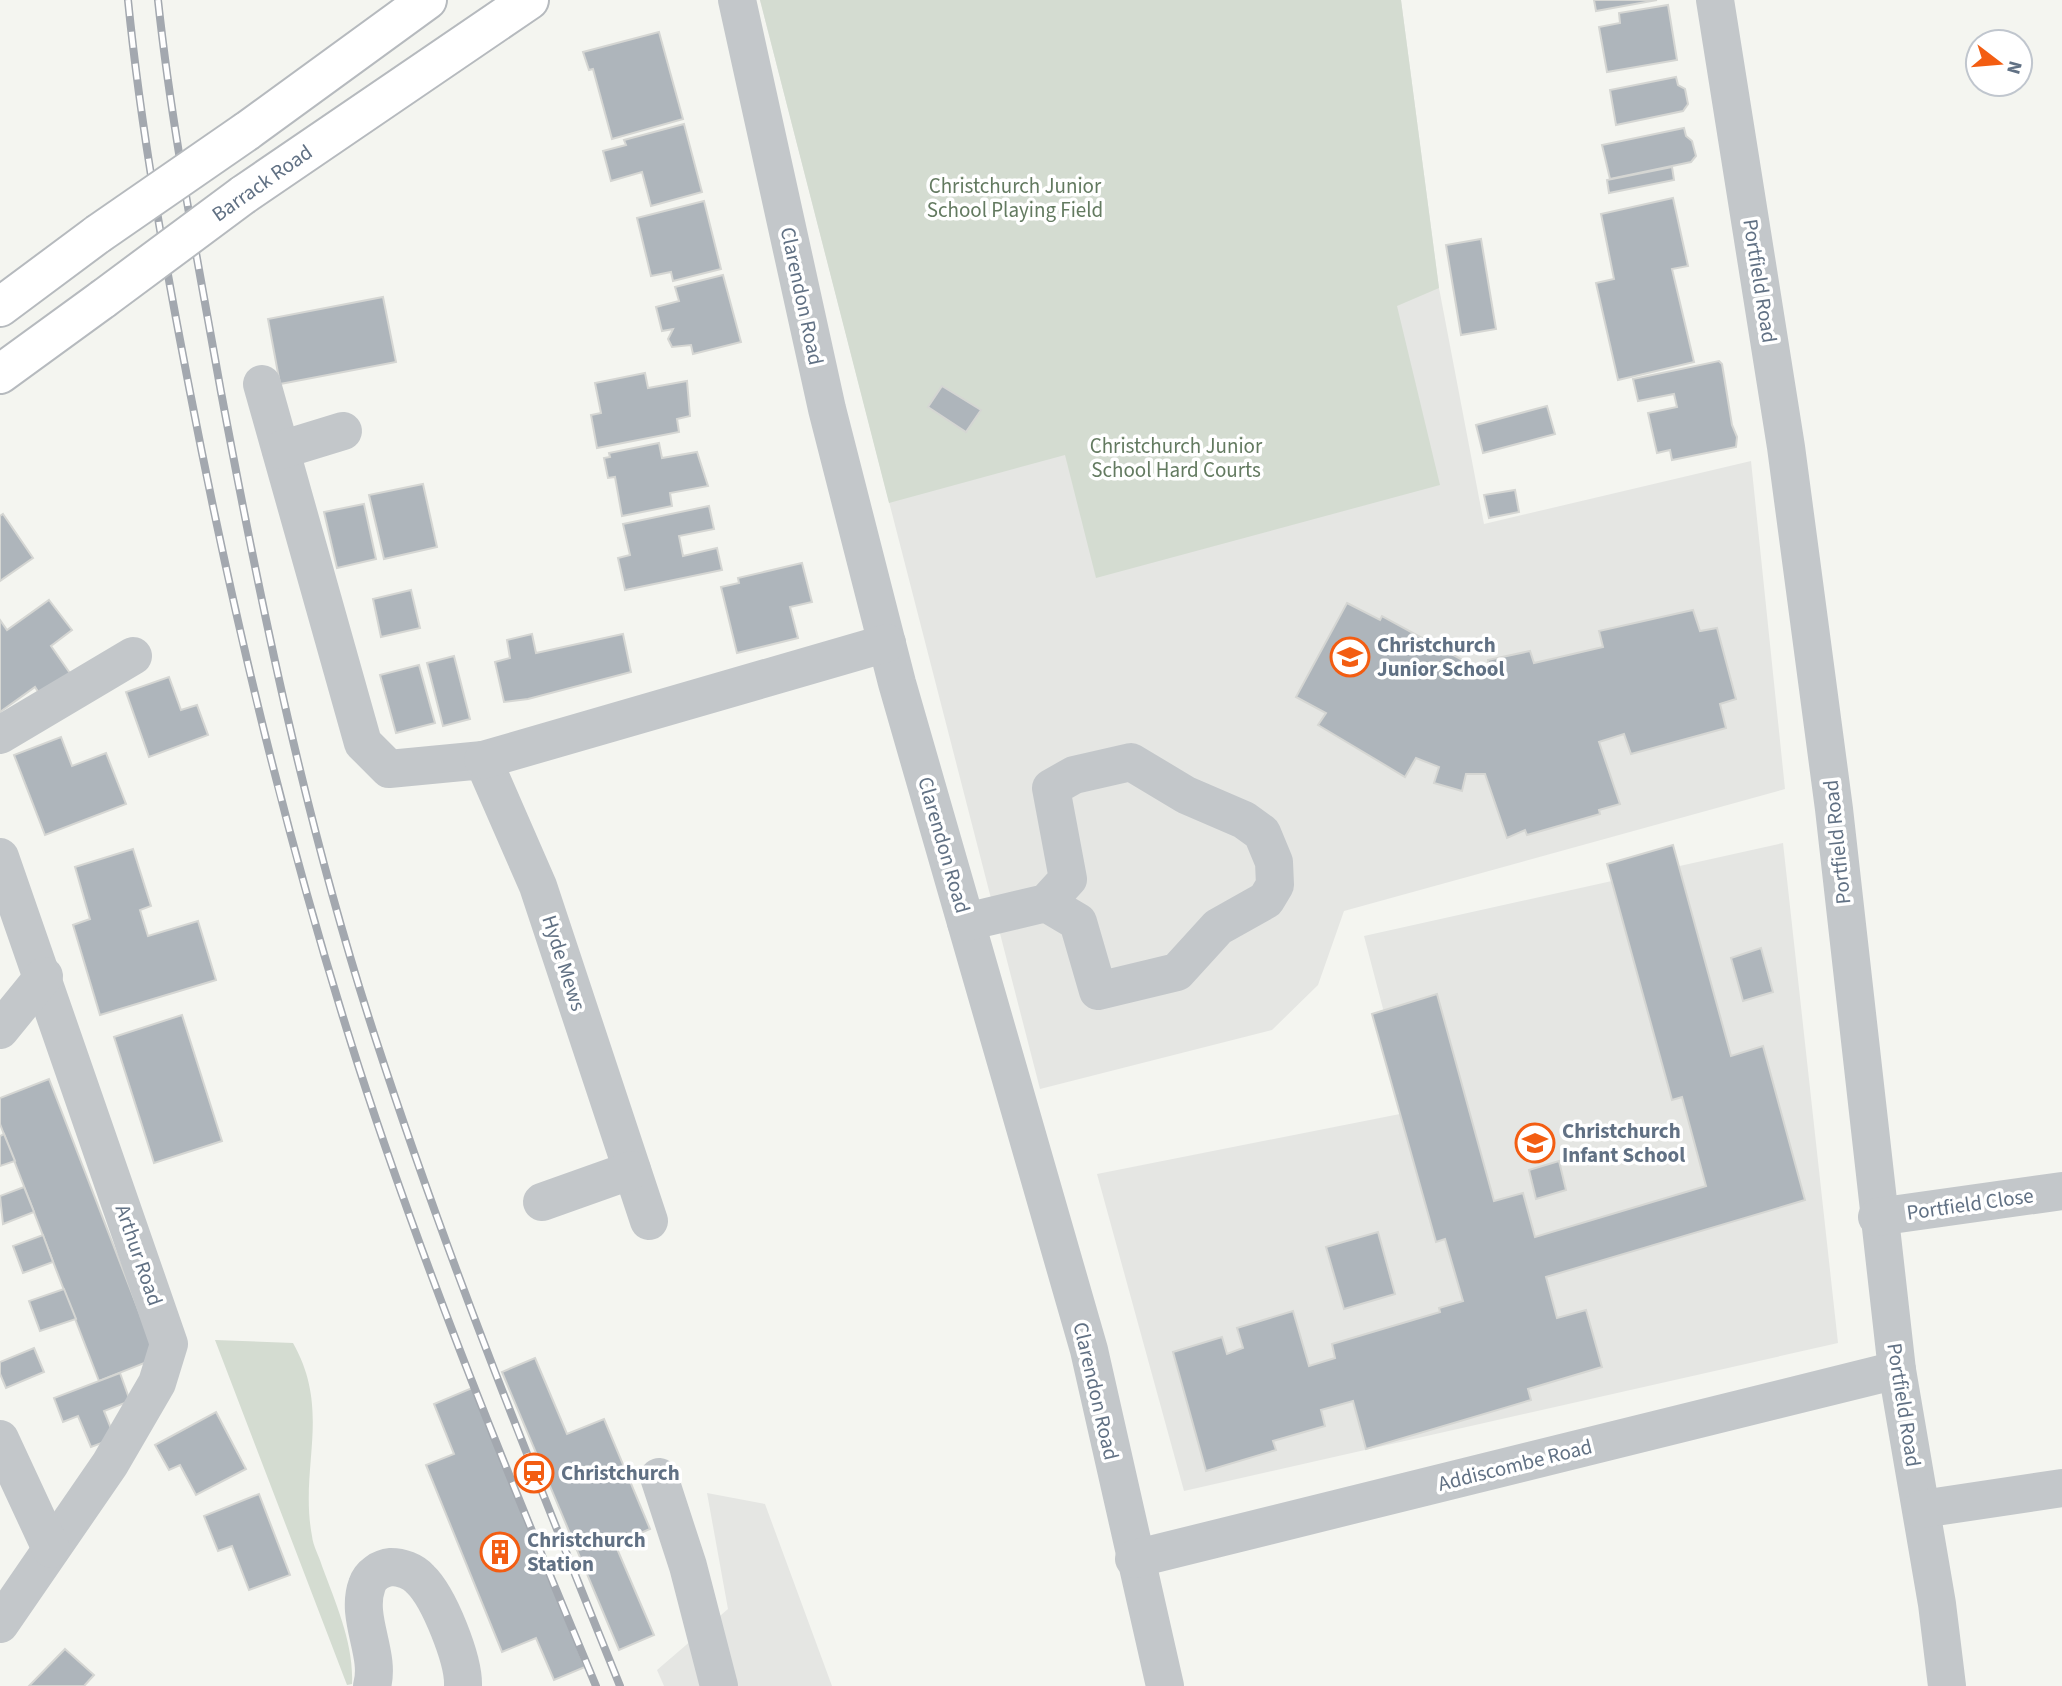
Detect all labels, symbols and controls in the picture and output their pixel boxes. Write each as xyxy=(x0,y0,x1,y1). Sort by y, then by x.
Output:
north arrow xyxy=(1964,28,2034,98)
text: N xyxy=(1999,57,2029,77)
street label: Barrack Road xyxy=(206,137,318,229)
park label: Christchurch Junior School Playing Field xyxy=(927,171,1103,225)
street label: Portfield Road xyxy=(1735,217,1785,345)
street label: Clarendon Road xyxy=(773,224,831,368)
park label: Christchurch Junior School Hard Courts xyxy=(1090,431,1263,485)
place label: Christchurch Junior School xyxy=(1377,630,1504,684)
school or university icon: Christchurch Junior School xyxy=(1329,636,1371,678)
street label: Clarendon Road xyxy=(910,773,978,917)
street label: Portfield Road xyxy=(1816,778,1858,906)
street label: Hyde Mews xyxy=(534,911,594,1015)
place label: Christchurch Infant School xyxy=(1562,1116,1685,1170)
school or university icon: Christchurch Infant School xyxy=(1514,1122,1556,1164)
street label: Portfield Close xyxy=(1905,1180,2035,1228)
street label: Arthur Road xyxy=(108,1200,170,1310)
street label: Clarendon Road xyxy=(1066,1319,1126,1463)
street label: Portfield Road xyxy=(1879,1341,1929,1469)
street label: Addiscombe Road xyxy=(1435,1431,1595,1499)
station icon: Christchurch xyxy=(513,1452,555,1494)
place label: Christchurch xyxy=(561,1458,680,1488)
place label: Christchurch Station xyxy=(527,1525,646,1579)
building icon: Christchurch Station xyxy=(479,1531,521,1573)

